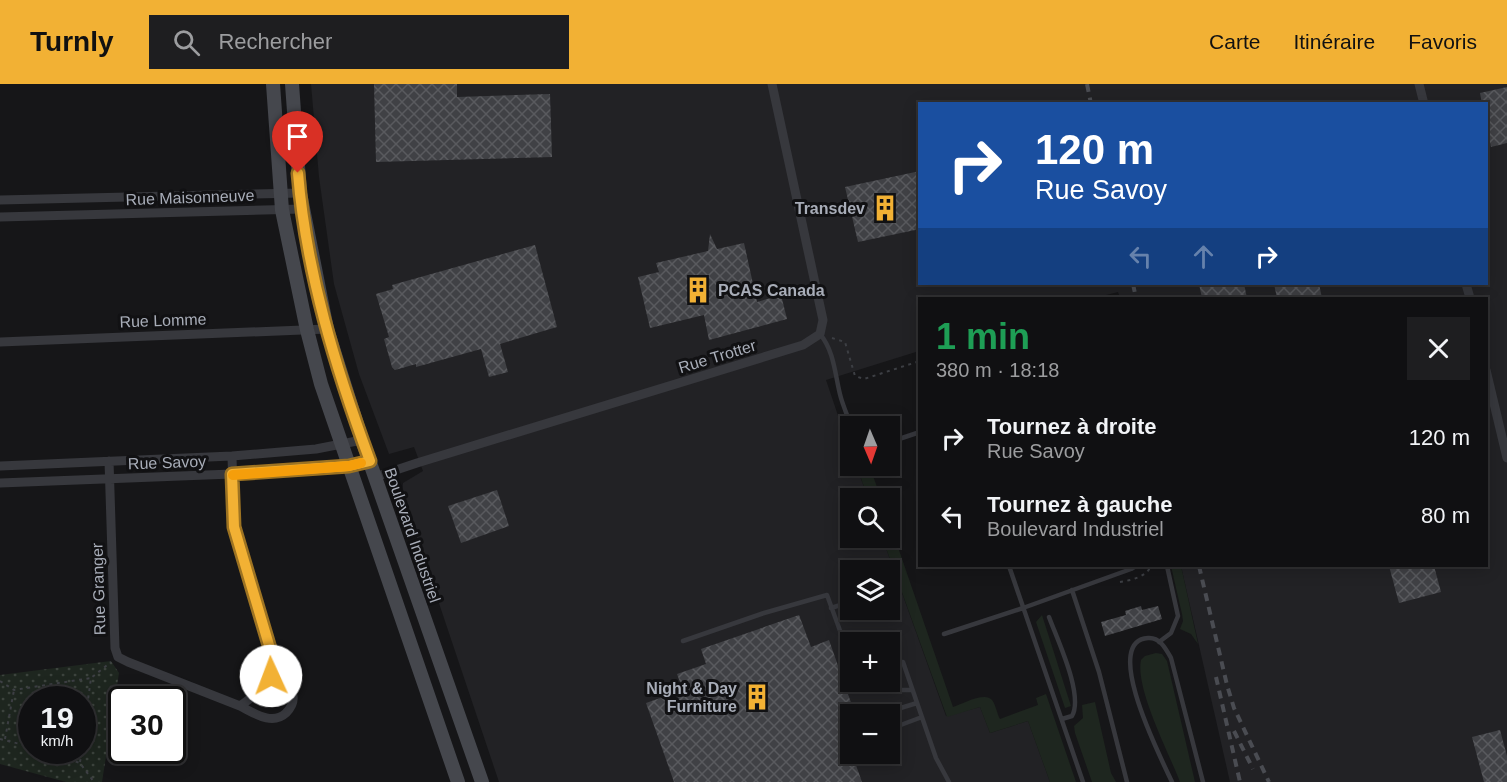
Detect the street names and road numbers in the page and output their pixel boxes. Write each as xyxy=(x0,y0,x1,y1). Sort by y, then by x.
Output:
street label: Rue Maisonneuve xyxy=(125,187,255,208)
street label: Rue Lomme xyxy=(119,310,207,331)
street label: Rue Trotter xyxy=(676,336,759,376)
street label: Rue Savoy xyxy=(128,453,206,472)
street label: Boulevard Industriel xyxy=(381,466,444,605)
street label: Rue Granger xyxy=(88,542,109,636)

